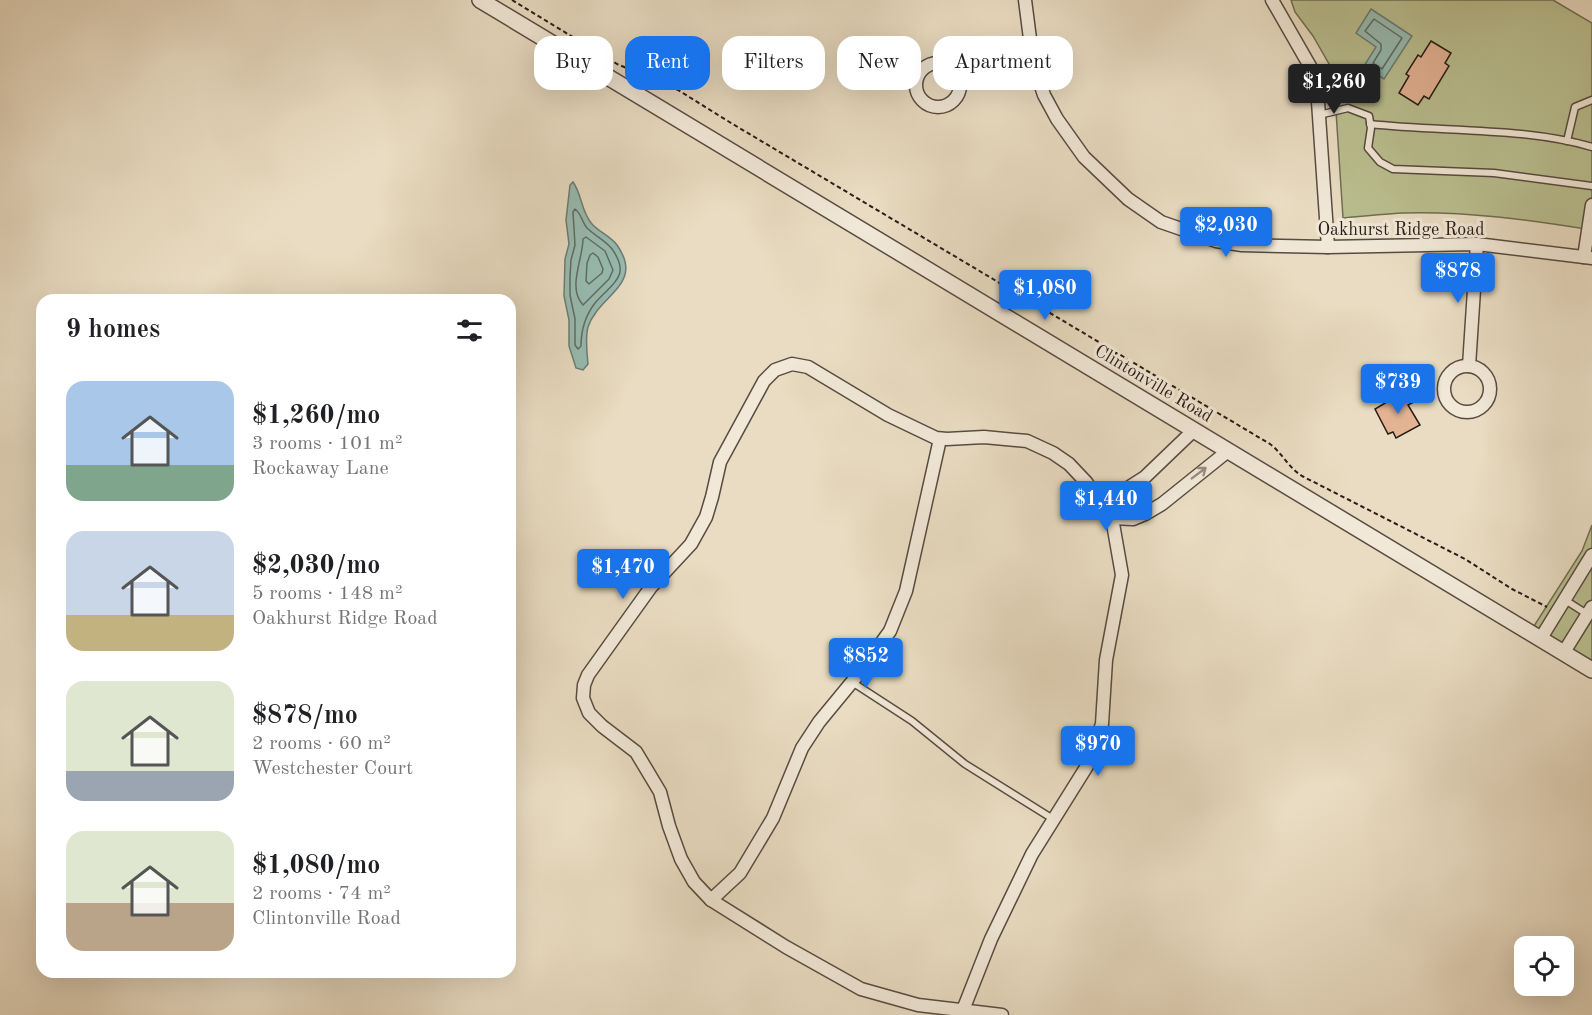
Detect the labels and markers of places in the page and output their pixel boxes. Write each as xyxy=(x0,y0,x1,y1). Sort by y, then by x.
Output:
pin: $1,260 xyxy=(1285,64,1383,115)
pin: $2,030 xyxy=(1177,207,1275,258)
pin: $878 xyxy=(1422,253,1494,304)
pin: $1,080 xyxy=(996,270,1094,321)
pin: $739 xyxy=(1362,364,1434,415)
pin: $1,440 xyxy=(1057,481,1155,532)
pin: $1,470 xyxy=(574,549,672,600)
pin: $852 xyxy=(830,638,902,689)
pin: $970 xyxy=(1062,726,1134,777)

